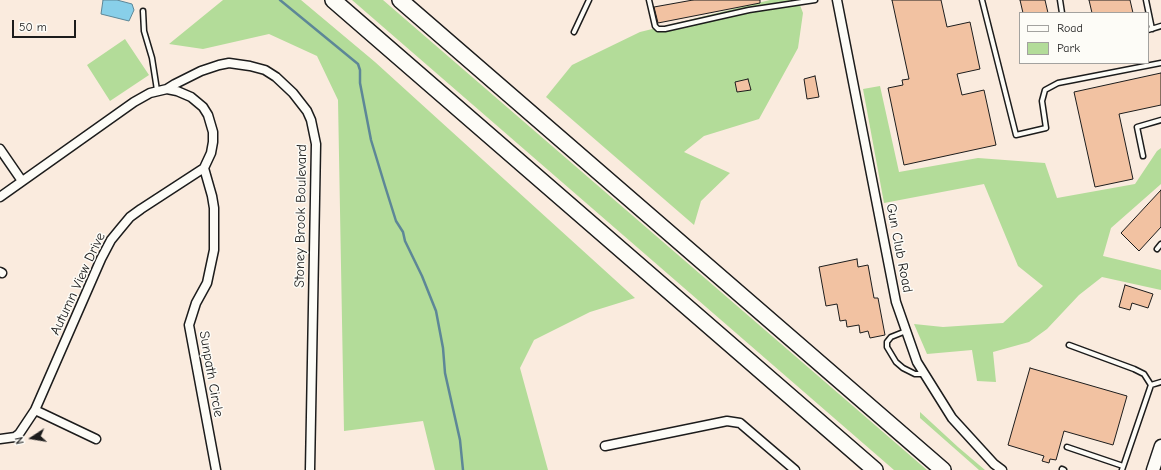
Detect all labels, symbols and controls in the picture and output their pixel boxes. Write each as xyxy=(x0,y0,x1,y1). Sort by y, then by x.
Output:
scale bar xyxy=(14,12,78,38)
legend xyxy=(1019,12,1149,64)
text: 50 m xyxy=(19,20,47,34)
text: Road xyxy=(1057,21,1083,35)
text: Park xyxy=(1057,41,1080,55)
street label: Stoney Brook Boulevard xyxy=(291,144,311,288)
street label: Gun Club Road xyxy=(882,202,916,294)
street label: Autumn View Drive xyxy=(47,230,109,338)
street label: Sunpath Circle xyxy=(195,330,227,418)
north arrow xyxy=(12,418,52,458)
text: N xyxy=(13,436,27,445)

